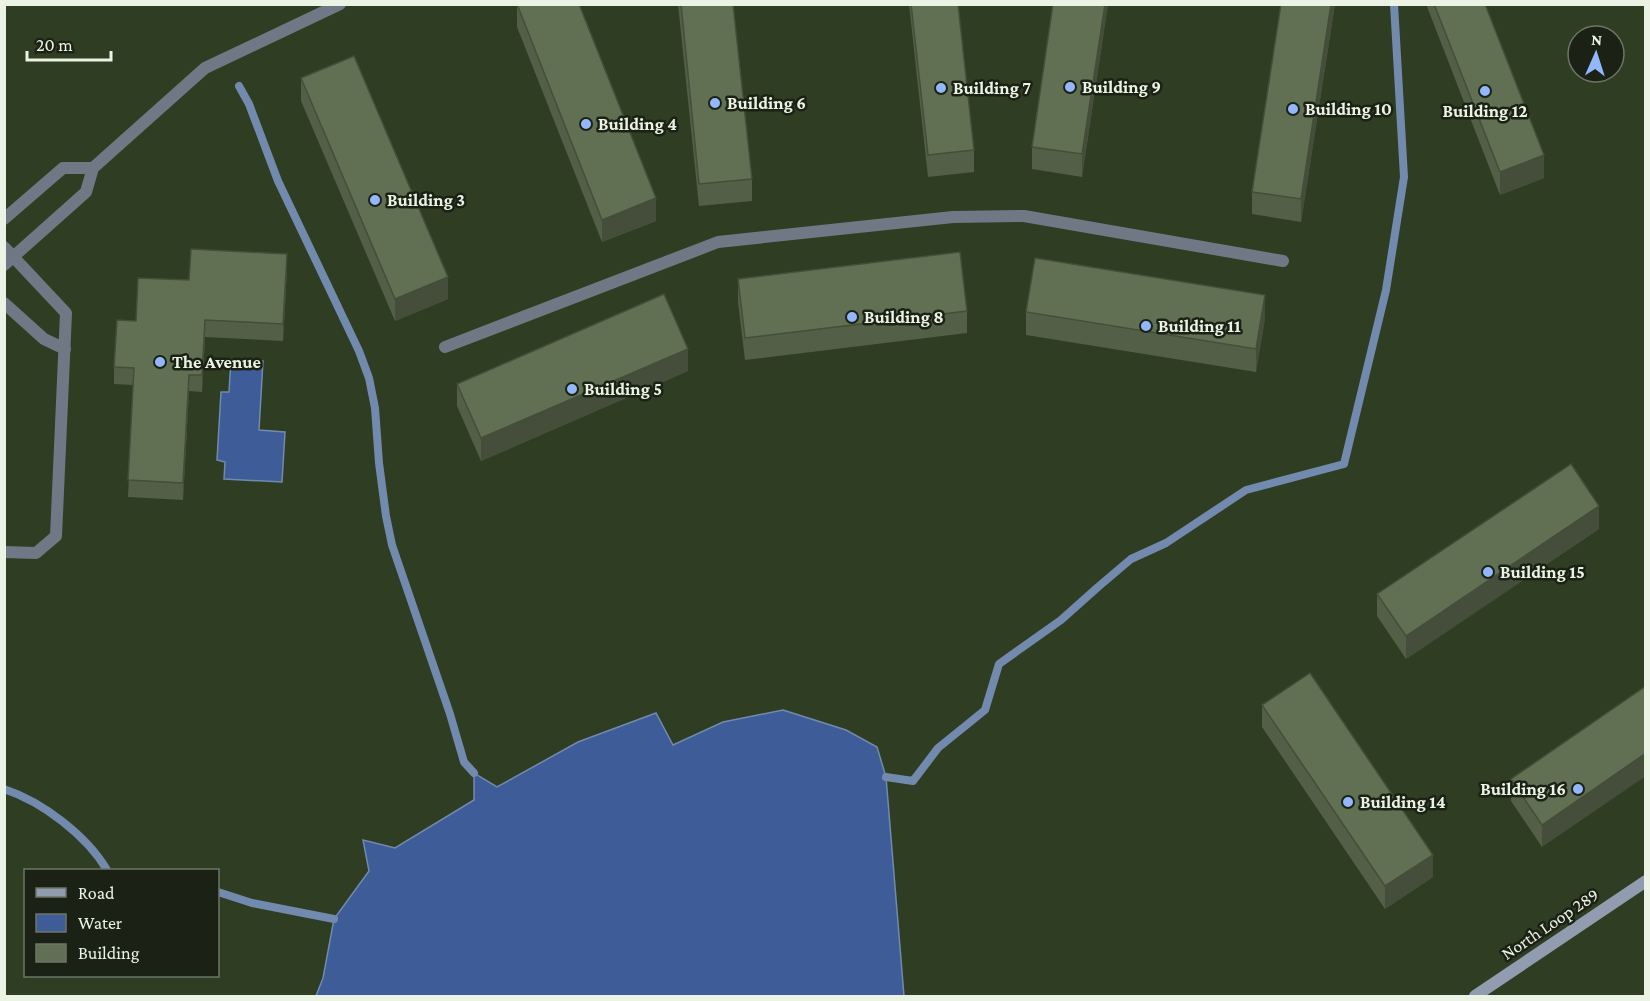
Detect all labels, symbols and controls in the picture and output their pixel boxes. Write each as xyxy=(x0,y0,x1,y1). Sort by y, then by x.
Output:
scale bar xyxy=(27,24,111,62)
north arrow xyxy=(1566,24,1626,84)
text: N xyxy=(1591,31,1603,48)
text: 20 m xyxy=(36,35,73,55)
place label: Building 9 xyxy=(1082,77,1161,97)
place label: Building 7 xyxy=(953,78,1031,98)
marker: Building 9 xyxy=(1063,80,1077,94)
marker: Building 7 xyxy=(934,81,948,95)
marker: Building 12 xyxy=(1478,84,1492,98)
place label: Building 6 xyxy=(727,93,806,113)
marker: Building 6 xyxy=(708,96,722,110)
place label: Building 10 xyxy=(1305,99,1392,119)
place label: Building 12 xyxy=(1442,101,1528,121)
marker: Building 10 xyxy=(1286,102,1300,116)
place label: Building 4 xyxy=(598,114,677,134)
marker: Building 4 xyxy=(579,117,593,131)
place label: Building 3 xyxy=(387,190,465,210)
marker: Building 3 xyxy=(368,193,382,207)
place label: Building 8 xyxy=(864,307,944,327)
marker: Building 8 xyxy=(845,310,859,324)
place label: Building 11 xyxy=(1158,316,1241,336)
marker: Building 11 xyxy=(1139,319,1153,333)
place label: The Avenue xyxy=(172,352,261,372)
marker: The Avenue xyxy=(153,355,167,369)
place label: Building 5 xyxy=(584,379,662,399)
marker: Building 5 xyxy=(565,382,579,396)
place label: Building 15 xyxy=(1500,562,1585,582)
marker: Building 15 xyxy=(1481,565,1495,579)
place label: Building 16 xyxy=(1480,779,1566,799)
marker: Building 16 xyxy=(1571,782,1585,796)
place label: Building 14 xyxy=(1360,792,1446,812)
marker: Building 14 xyxy=(1341,795,1355,809)
legend xyxy=(24,869,219,977)
text: Road xyxy=(78,883,115,903)
street label: North Loop 289 xyxy=(1498,884,1602,964)
text: Water xyxy=(78,913,123,933)
text: Building xyxy=(78,943,140,963)

